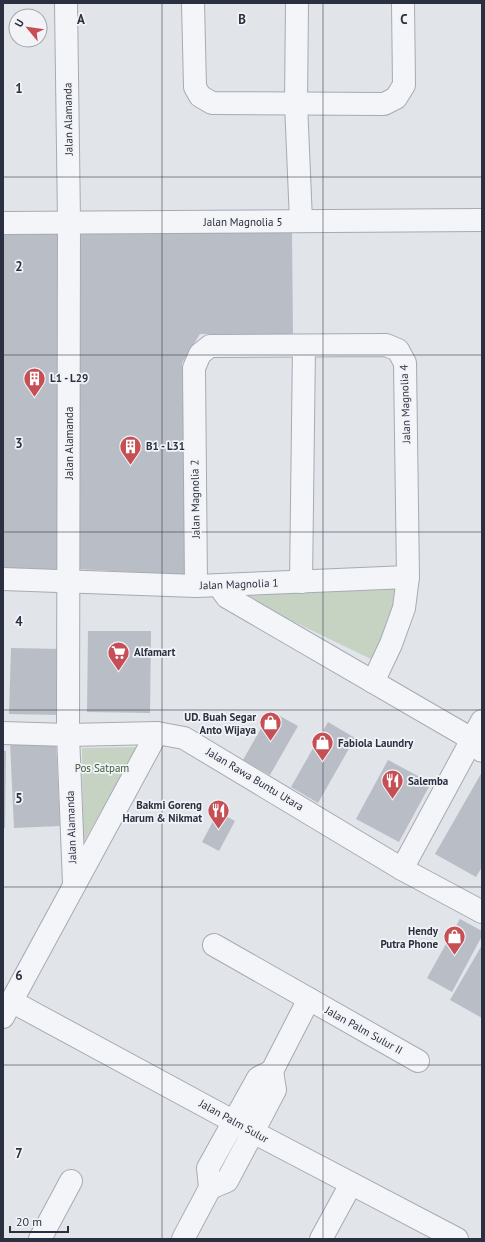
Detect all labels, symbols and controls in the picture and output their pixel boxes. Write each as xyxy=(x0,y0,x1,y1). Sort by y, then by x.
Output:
north arrow xyxy=(8,8,48,48)
text: A xyxy=(77,11,85,28)
text: B xyxy=(238,11,246,28)
text: C xyxy=(400,11,408,28)
text: U xyxy=(11,17,27,30)
text: 1 xyxy=(15,80,23,97)
street label: Jalan Alamanda xyxy=(60,82,76,157)
street label: Jalan Magnolia 5 xyxy=(203,215,282,229)
text: 2 xyxy=(15,258,23,275)
street label: Jalan Magnolia 4 xyxy=(397,364,413,445)
building icon: L1 - L29 xyxy=(21,365,47,398)
place label: L1 - L29 xyxy=(50,371,88,385)
street label: Jalan Alamanda xyxy=(62,407,76,480)
building icon: B1 - L31 xyxy=(117,433,143,466)
text: 3 xyxy=(15,435,23,452)
place label: B1 - L31 xyxy=(146,439,185,453)
street label: Jalan Magnolia 2 xyxy=(187,459,203,540)
street label: Jalan Magnolia 1 xyxy=(198,576,279,592)
text: 4 xyxy=(15,613,23,630)
supermarket icon: Alfamart xyxy=(106,639,132,672)
place label: Alfamart xyxy=(134,645,175,659)
place label: UD. Buah Segar Anto Wijaya xyxy=(184,710,256,737)
shop icon: UD. Buah Segar Anto Wijaya xyxy=(258,710,284,743)
shop icon: Fabiola Laundry xyxy=(310,730,336,763)
place label: Fabiola Laundry xyxy=(338,736,414,750)
street label: Jalan Rawa Buntu Utara xyxy=(203,744,306,814)
park label: Pos Satpam xyxy=(75,761,129,775)
restaurant icon: Salemba xyxy=(380,768,406,801)
place label: Salemba xyxy=(408,774,448,788)
text: 5 xyxy=(15,790,23,807)
street label: Jalan Alamanda xyxy=(63,790,79,865)
place label: Bakmi Goreng Harum & Nikmat xyxy=(122,798,202,825)
restaurant icon: Bakmi Goreng Harum & Nikmat xyxy=(205,798,231,831)
place label: Hendy Putra Phone xyxy=(380,924,439,951)
shop icon: Hendy Putra Phone xyxy=(441,924,467,957)
text: 6 xyxy=(15,967,23,984)
street label: Jalan Palm Sulur II xyxy=(322,1002,405,1057)
street label: Jalan Palm Sulur xyxy=(196,1096,271,1146)
text: 7 xyxy=(15,1145,23,1162)
scale bar xyxy=(10,1208,68,1234)
text: 20 m xyxy=(16,1214,42,1229)

